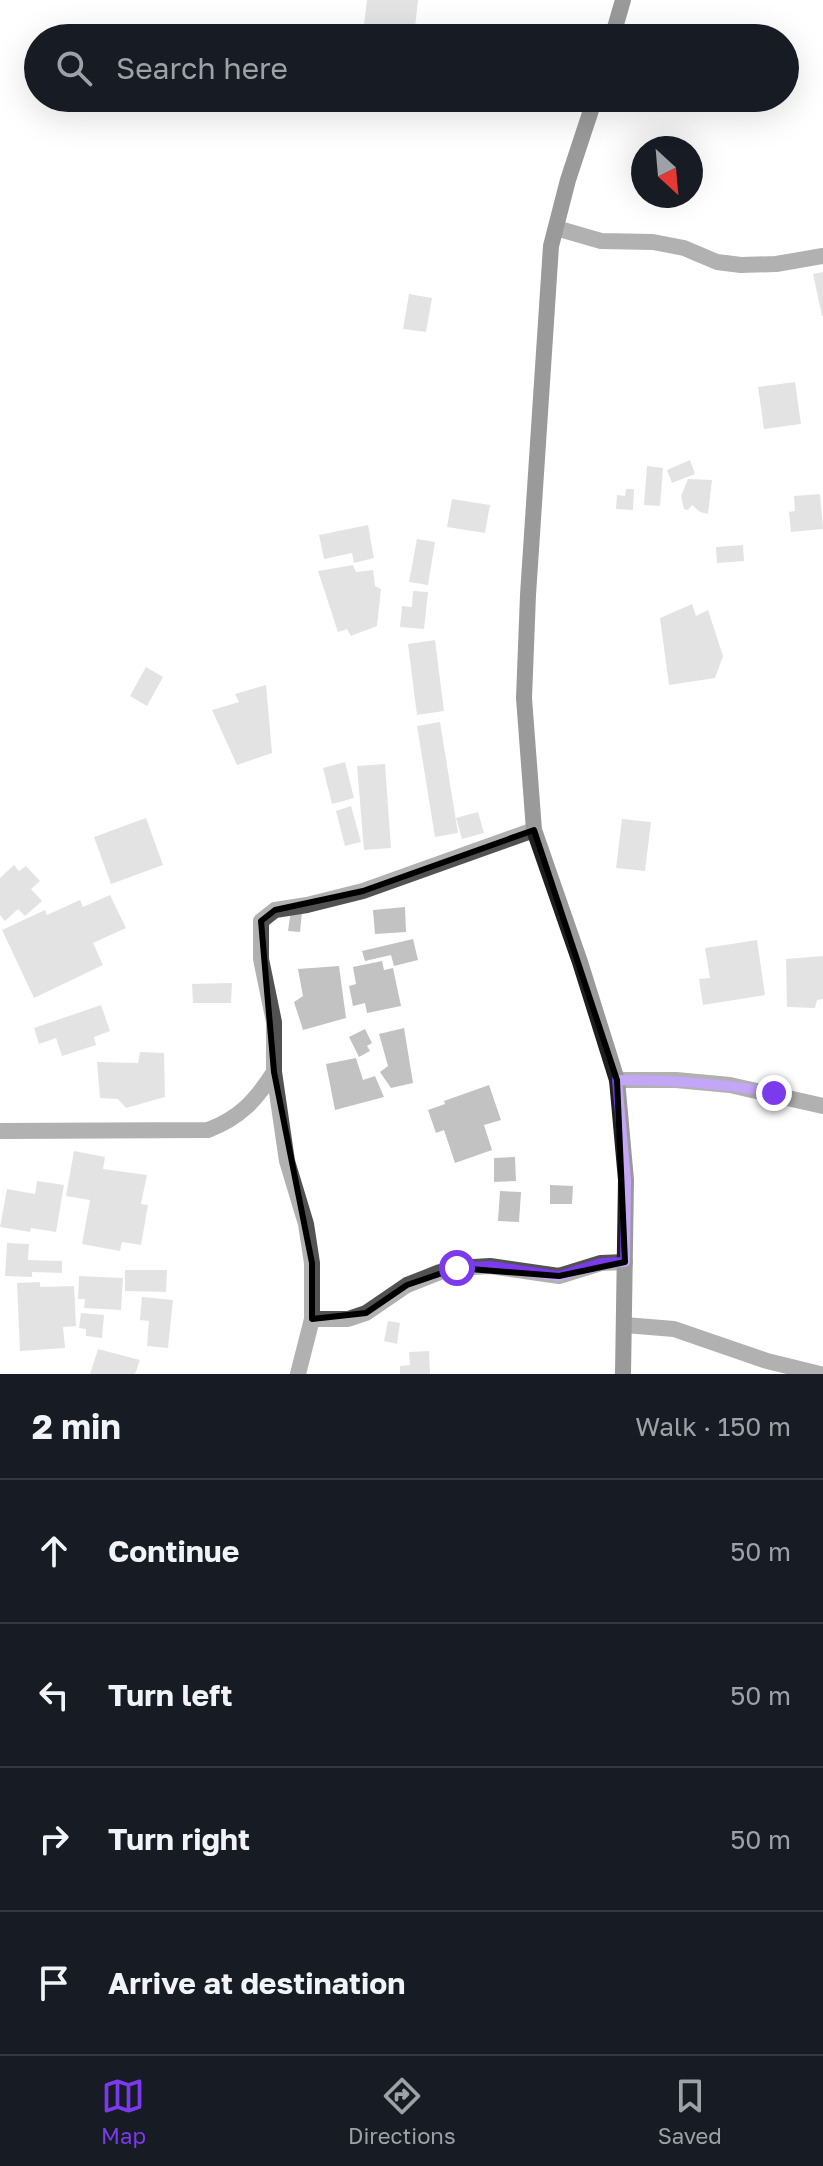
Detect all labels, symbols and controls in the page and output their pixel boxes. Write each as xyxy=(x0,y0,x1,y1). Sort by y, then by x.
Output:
search box xyxy=(24,24,799,112)
icon: search xyxy=(52,46,96,90)
text: Search here xyxy=(116,50,288,86)
north arrow xyxy=(631,136,703,208)
route end xyxy=(756,1075,792,1111)
route start xyxy=(439,1250,475,1286)
text: 2 min xyxy=(32,1406,121,1446)
text: Walk · 150 m xyxy=(635,1411,791,1442)
icon: ahead xyxy=(32,1529,76,1573)
text: Continue xyxy=(108,1533,239,1569)
text: 50 m xyxy=(730,1536,791,1567)
icon: left xyxy=(32,1673,76,1717)
text: Turn left xyxy=(108,1677,233,1713)
text: 50 m xyxy=(730,1680,791,1711)
icon: right xyxy=(32,1817,76,1861)
text: Turn right xyxy=(108,1821,250,1857)
text: 50 m xyxy=(730,1824,791,1855)
icon: arrive xyxy=(32,1961,76,2005)
text: Arrive at destination xyxy=(108,1965,405,2001)
tab: Map xyxy=(101,2074,146,2149)
tab: Directions xyxy=(348,2074,456,2149)
tab: Saved xyxy=(658,2074,722,2149)

